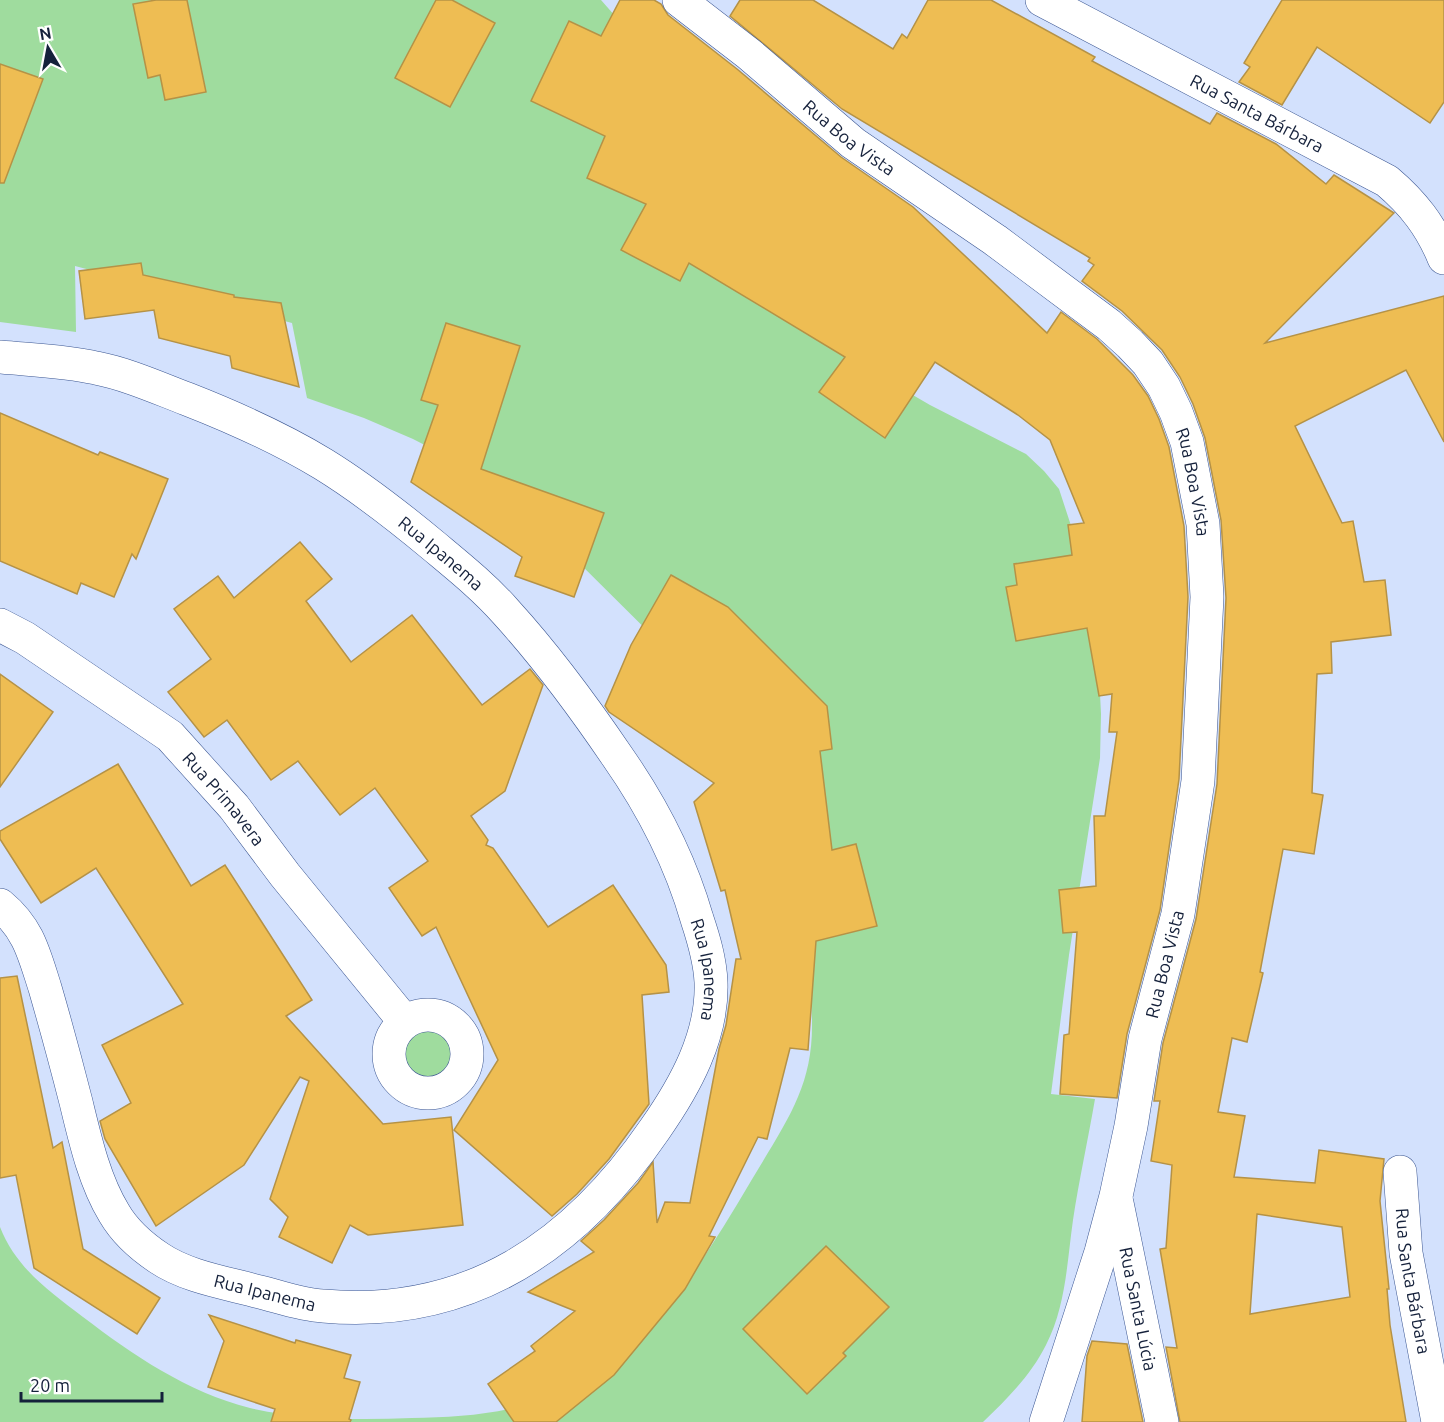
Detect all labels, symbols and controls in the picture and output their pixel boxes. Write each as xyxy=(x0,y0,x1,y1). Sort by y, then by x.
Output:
north arrow xyxy=(18,18,78,78)
text: N xyxy=(38,23,53,43)
street label: Rua Santa Bárbara xyxy=(1187,70,1327,156)
street label: Rua Boa Vista xyxy=(800,95,899,179)
street label: Rua Boa Vista xyxy=(1172,425,1214,537)
street label: Rua Ipanema xyxy=(395,512,488,594)
street label: Rua Primavera xyxy=(179,748,269,849)
street label: Rua Boa Vista xyxy=(1141,908,1187,1020)
street label: Rua Ipanema xyxy=(687,916,721,1023)
street label: Rua Santa Bárbara xyxy=(1393,1207,1435,1356)
street label: Rua Santa Lúcia xyxy=(1116,1245,1161,1372)
street label: Rua Ipanema xyxy=(212,1270,318,1314)
scale bar xyxy=(21,1365,162,1403)
text: 20 m xyxy=(30,1375,70,1395)

